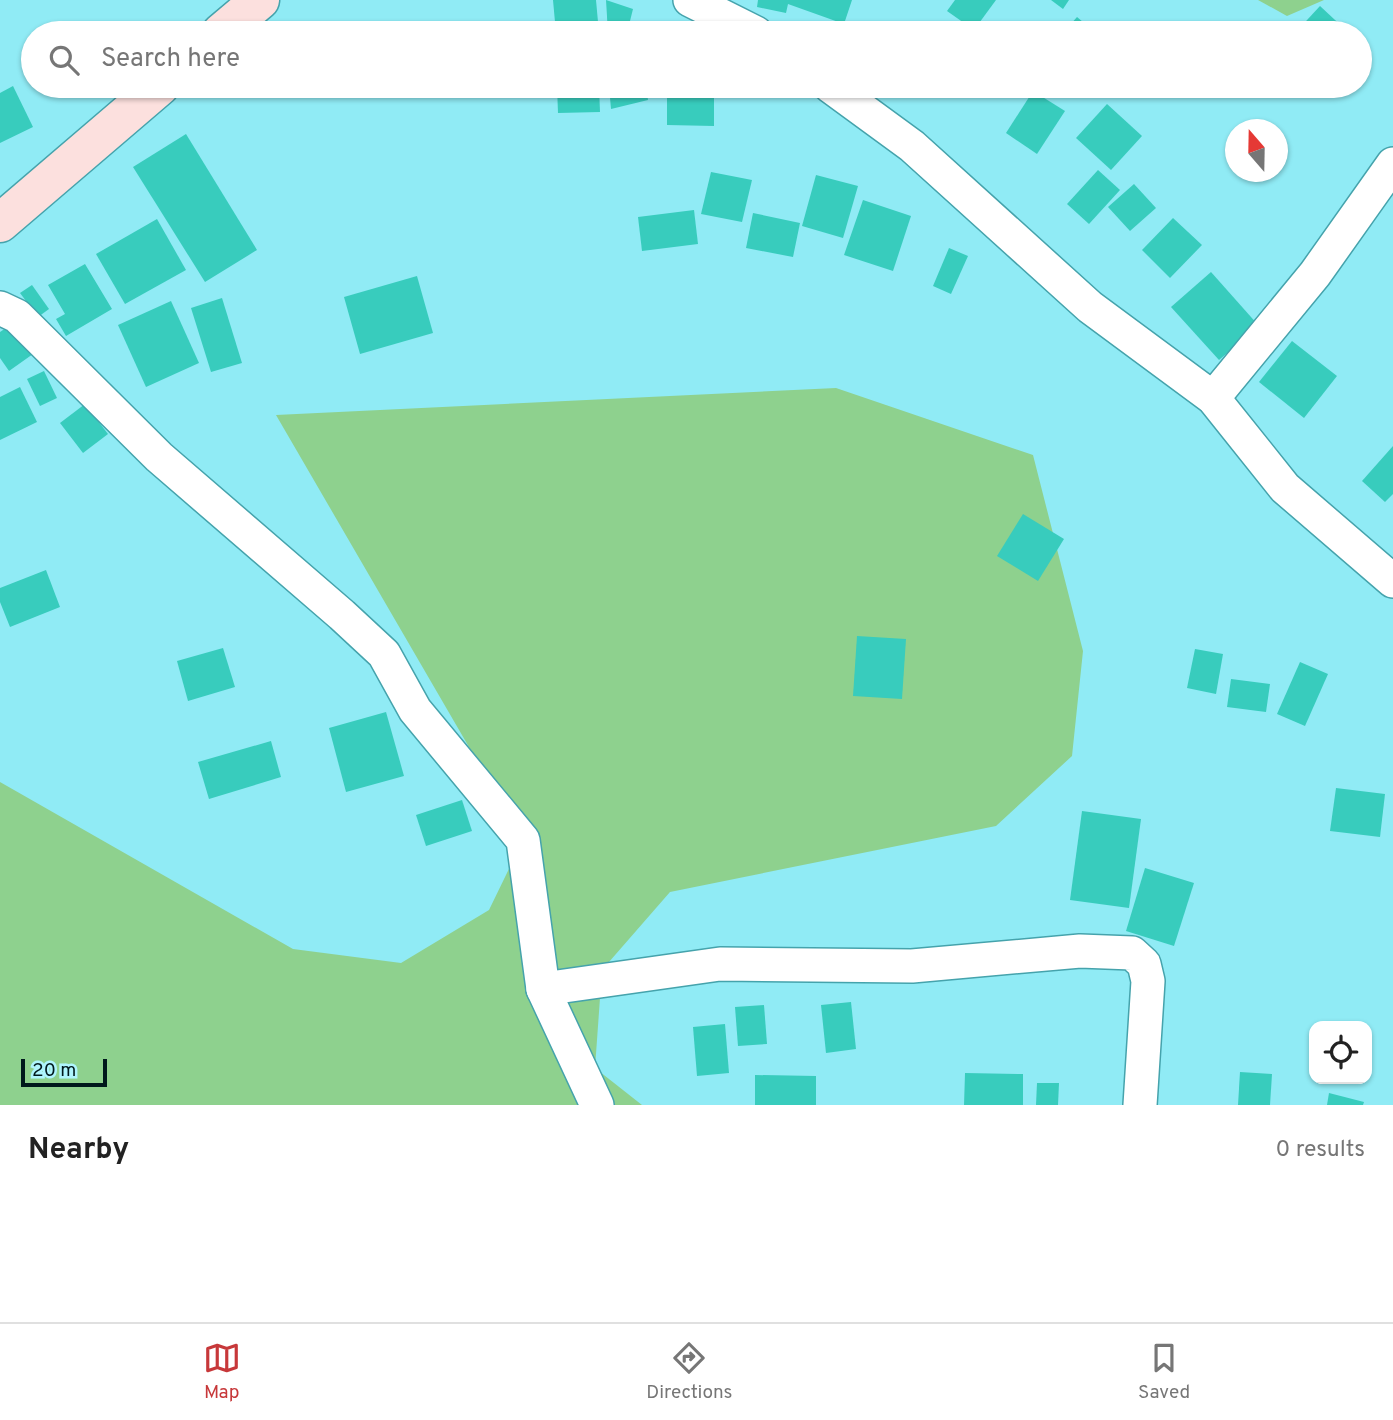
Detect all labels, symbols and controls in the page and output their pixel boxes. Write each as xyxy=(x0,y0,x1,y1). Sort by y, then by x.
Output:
search box xyxy=(21,21,1372,98)
icon: search xyxy=(45,41,83,79)
text: Search here xyxy=(101,43,240,76)
north arrow xyxy=(1225,119,1288,182)
map controls xyxy=(1309,1021,1372,1084)
button: locate xyxy=(1309,1021,1372,1084)
scale bar xyxy=(21,1056,107,1088)
text: 20 m xyxy=(32,1059,76,1083)
text: Nearby xyxy=(28,1132,129,1169)
text: 0 results xyxy=(1276,1136,1365,1165)
tab: Map xyxy=(203,1339,241,1405)
tab: Directions xyxy=(646,1339,733,1405)
tab: Saved xyxy=(1138,1339,1190,1405)

